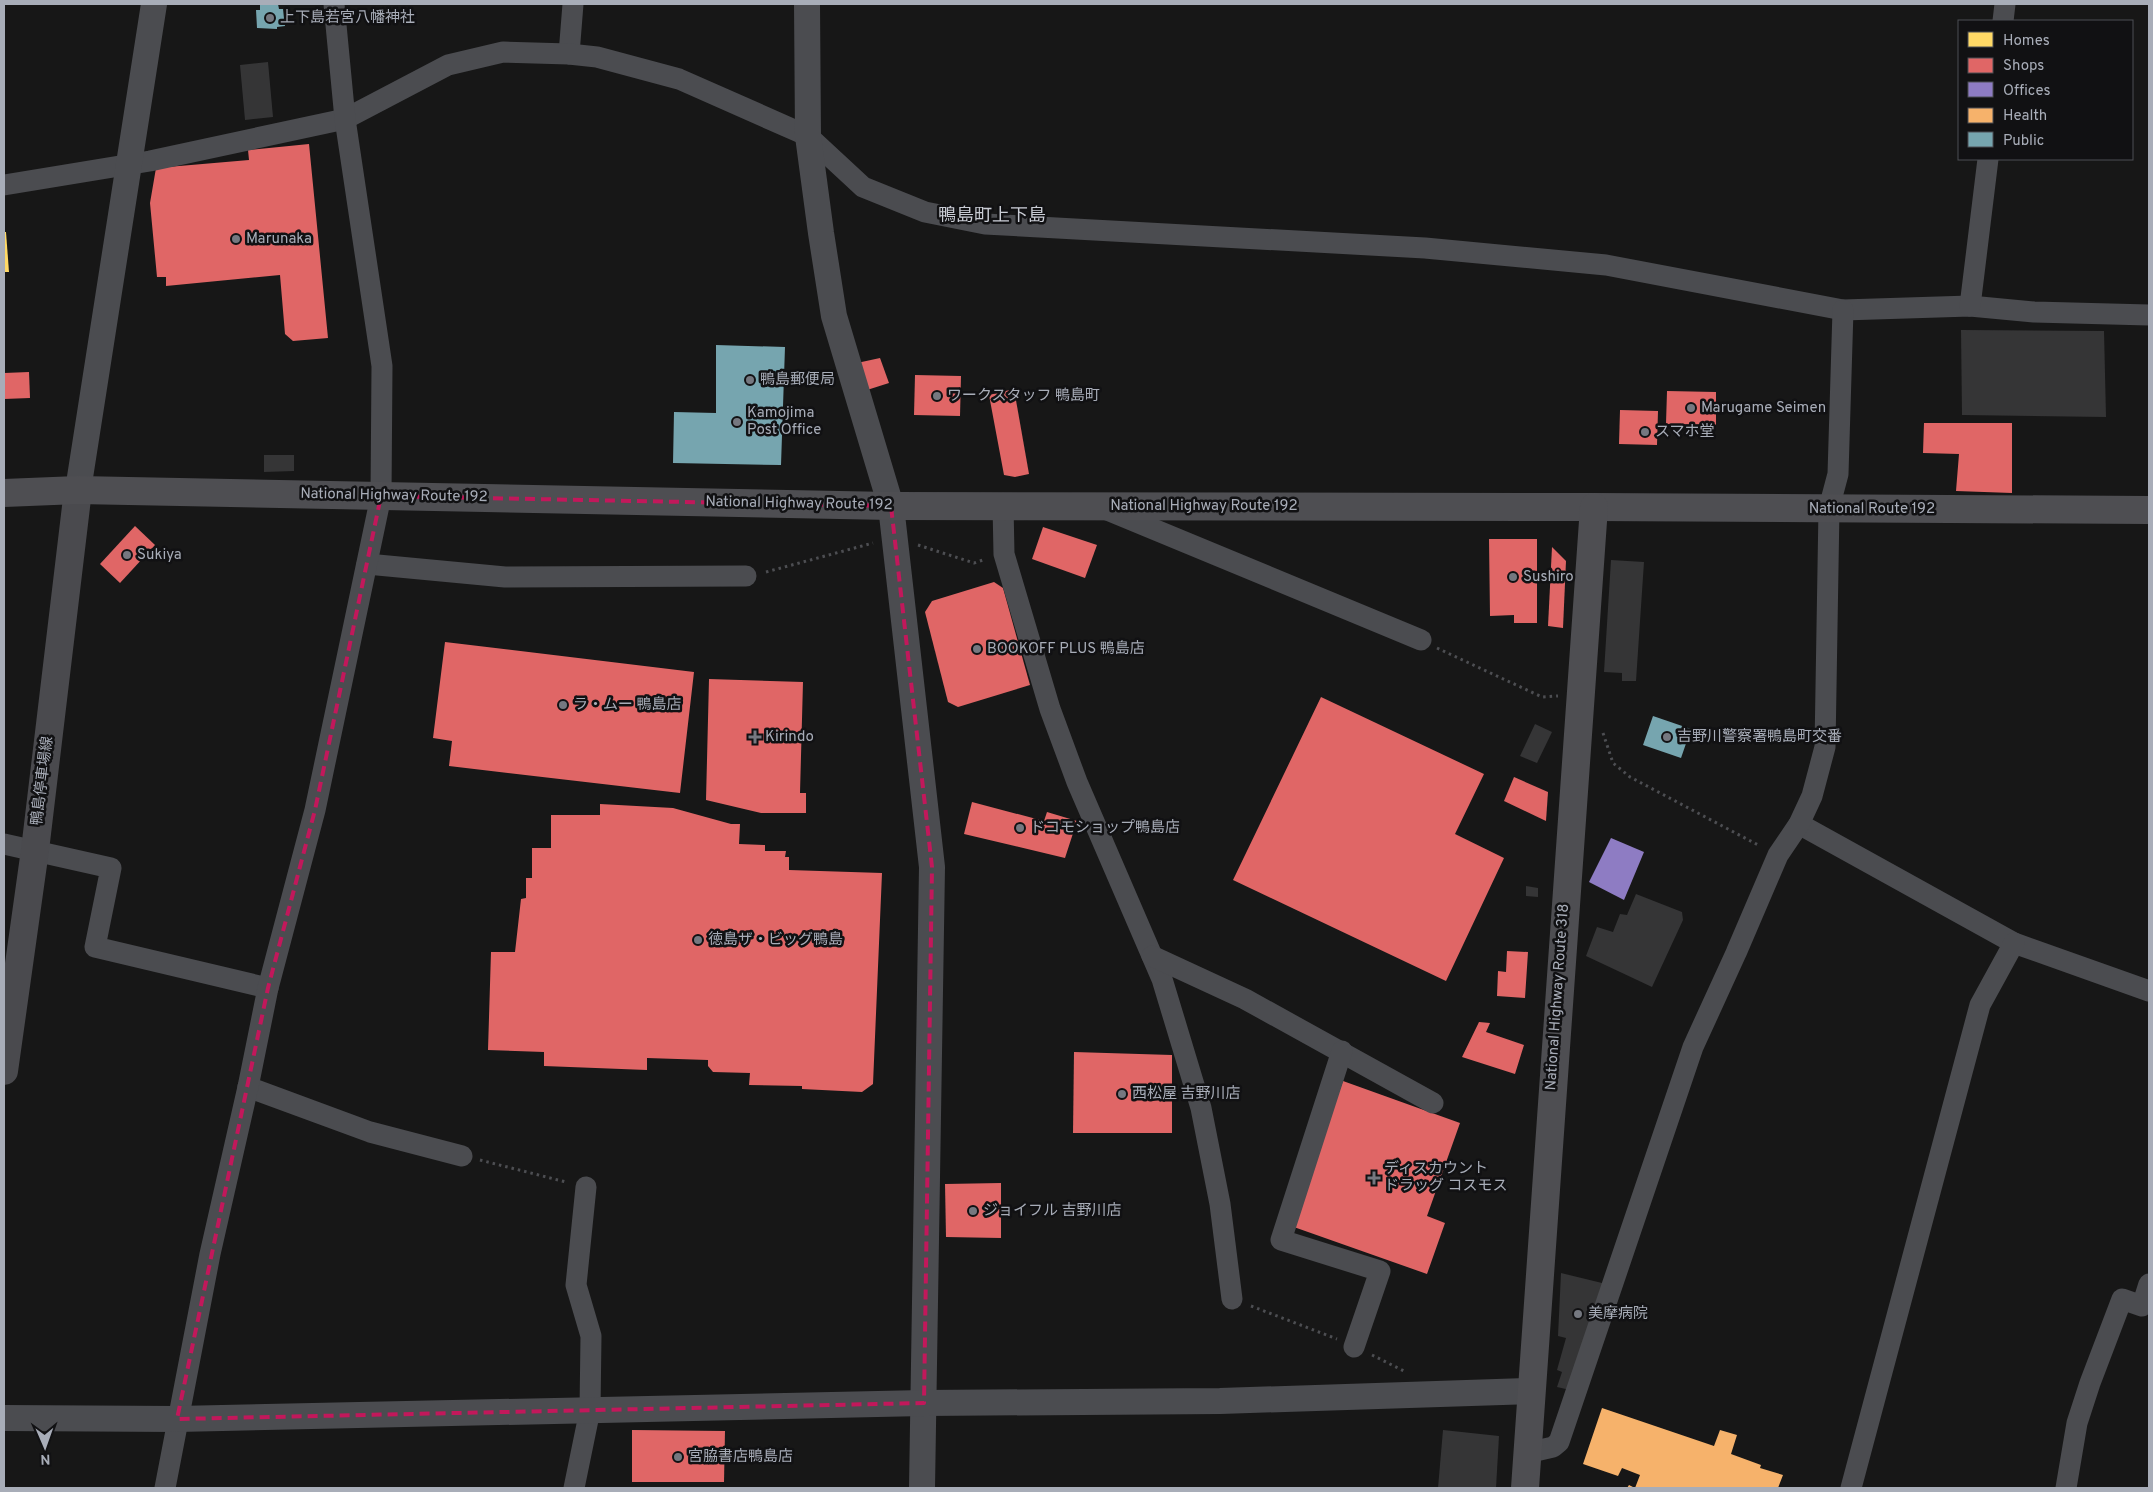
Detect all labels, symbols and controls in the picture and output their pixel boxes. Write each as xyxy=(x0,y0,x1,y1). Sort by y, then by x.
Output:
place label: 上下島若宮八幡神社 xyxy=(280,9,415,28)
marker: 上下島若宮八幡神社 xyxy=(264,12,276,24)
legend xyxy=(1958,20,2133,160)
text: Homes xyxy=(2003,32,2050,51)
text: Shops xyxy=(2003,57,2044,76)
text: Offices xyxy=(2003,82,2050,101)
text: Health xyxy=(2003,107,2047,126)
text: Public xyxy=(2003,132,2044,151)
district label: 鴨島町上下島 xyxy=(938,205,1046,228)
place label: Marunaka xyxy=(246,230,312,249)
marker: Marunaka xyxy=(230,233,242,245)
place label: 鴨島郵便局 xyxy=(760,371,835,390)
marker: 鴨島郵便局 xyxy=(744,374,756,386)
place label: ワークスタッフ 鴨島町 xyxy=(947,387,1100,406)
marker: ワークスタッフ 鴨島町 xyxy=(931,390,943,402)
place label: Marugame Seimen xyxy=(1701,399,1826,418)
marker: Marugame Seimen xyxy=(1685,402,1697,414)
place label: Kamojima Post Office xyxy=(747,404,821,440)
marker: Kamojima Post Office xyxy=(731,416,743,428)
place label: スマホ堂 xyxy=(1655,423,1715,442)
marker: スマホ堂 xyxy=(1639,426,1651,438)
street label: National Highway Route 192 xyxy=(300,485,488,507)
street label: National Highway Route 192 xyxy=(705,493,893,515)
street label: National Highway Route 192 xyxy=(1110,497,1298,516)
street label: National Route 192 xyxy=(1809,500,1935,519)
place label: Sukiya xyxy=(137,546,182,565)
marker: Sukiya xyxy=(121,549,133,561)
place label: Sushiro xyxy=(1523,568,1574,587)
marker: Sushiro xyxy=(1507,571,1519,583)
place label: BOOKOFF PLUS 鴨島店 xyxy=(987,640,1145,659)
marker: BOOKOFF PLUS 鴨島店 xyxy=(971,643,983,655)
place label: ラ・ムー 鴨島店 xyxy=(573,696,682,715)
marker: ラ・ムー 鴨島店 xyxy=(557,699,569,711)
place label: Kirindo xyxy=(765,728,814,747)
place label: 吉野川警察署鴨島町交番 xyxy=(1677,728,1842,747)
marker: Kirindo xyxy=(749,731,761,743)
marker: 吉野川警察署鴨島町交番 xyxy=(1661,731,1673,743)
street label: 鴨島停車場線 xyxy=(28,735,58,827)
place label: ドコモショップ鴨島店 xyxy=(1030,819,1180,838)
marker: ドコモショップ鴨島店 xyxy=(1014,822,1026,834)
street label: National Highway Route 318 xyxy=(1542,903,1574,1091)
place label: 徳島ザ・ビッグ鴨島 xyxy=(708,931,843,950)
marker: 徳島ザ・ビッグ鴨島 xyxy=(692,934,704,946)
place label: 西松屋 吉野川店 xyxy=(1132,1085,1241,1104)
marker: 西松屋 吉野川店 xyxy=(1116,1088,1128,1100)
place label: ディスカウント ドラッグ コスモス xyxy=(1384,1160,1508,1196)
marker: ディスカウント ドラッグ コスモス xyxy=(1368,1172,1380,1184)
place label: ジョイフル 吉野川店 xyxy=(983,1202,1122,1221)
marker: ジョイフル 吉野川店 xyxy=(967,1205,979,1217)
place label: 美摩病院 xyxy=(1588,1305,1648,1324)
marker: 美摩病院 xyxy=(1572,1308,1584,1320)
north arrow xyxy=(20,1422,70,1472)
place label: 宮脇書店鴨島店 xyxy=(688,1448,793,1467)
text: N xyxy=(40,1450,51,1467)
marker: 宮脇書店鴨島店 xyxy=(672,1451,684,1463)

